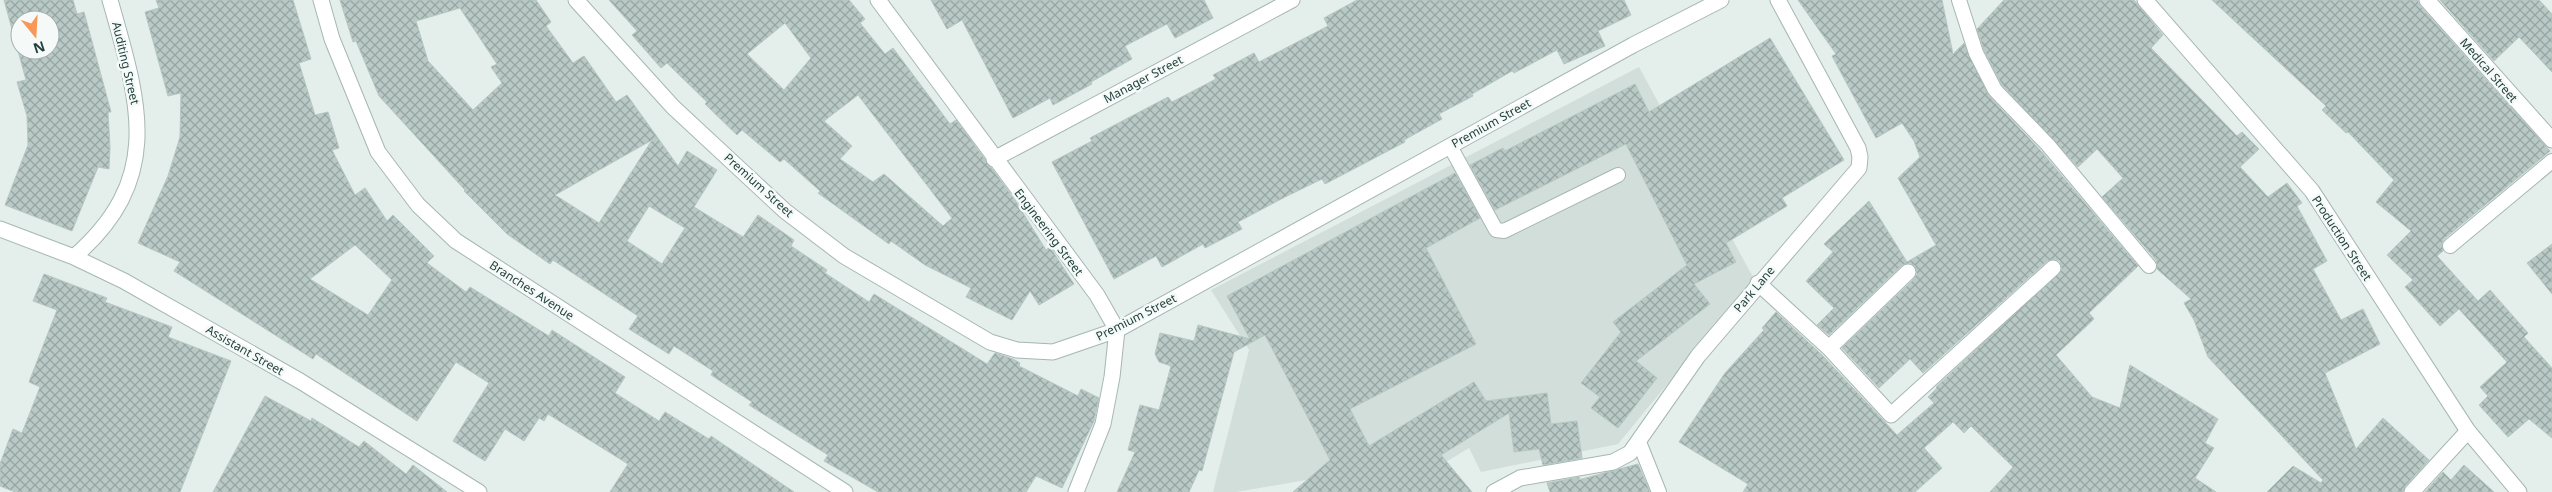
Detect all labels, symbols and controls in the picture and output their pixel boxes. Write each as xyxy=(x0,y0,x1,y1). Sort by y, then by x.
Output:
north arrow xyxy=(10,10,60,60)
street label: Auditing Street xyxy=(108,20,144,107)
street label: Medical Street xyxy=(2456,34,2522,106)
text: N xyxy=(31,37,48,59)
street label: Manager Street xyxy=(1100,51,1186,107)
street label: Premium Street xyxy=(1448,94,1534,152)
street label: Premium Street xyxy=(720,149,798,221)
street label: Engineering Street xyxy=(1011,185,1088,280)
street label: Production Street xyxy=(2308,192,2376,284)
street label: Branches Avenue xyxy=(486,256,578,324)
street label: Park Lane xyxy=(1730,262,1779,316)
street label: Premium Street xyxy=(1093,289,1180,345)
street label: Assistant Street xyxy=(203,321,288,380)

